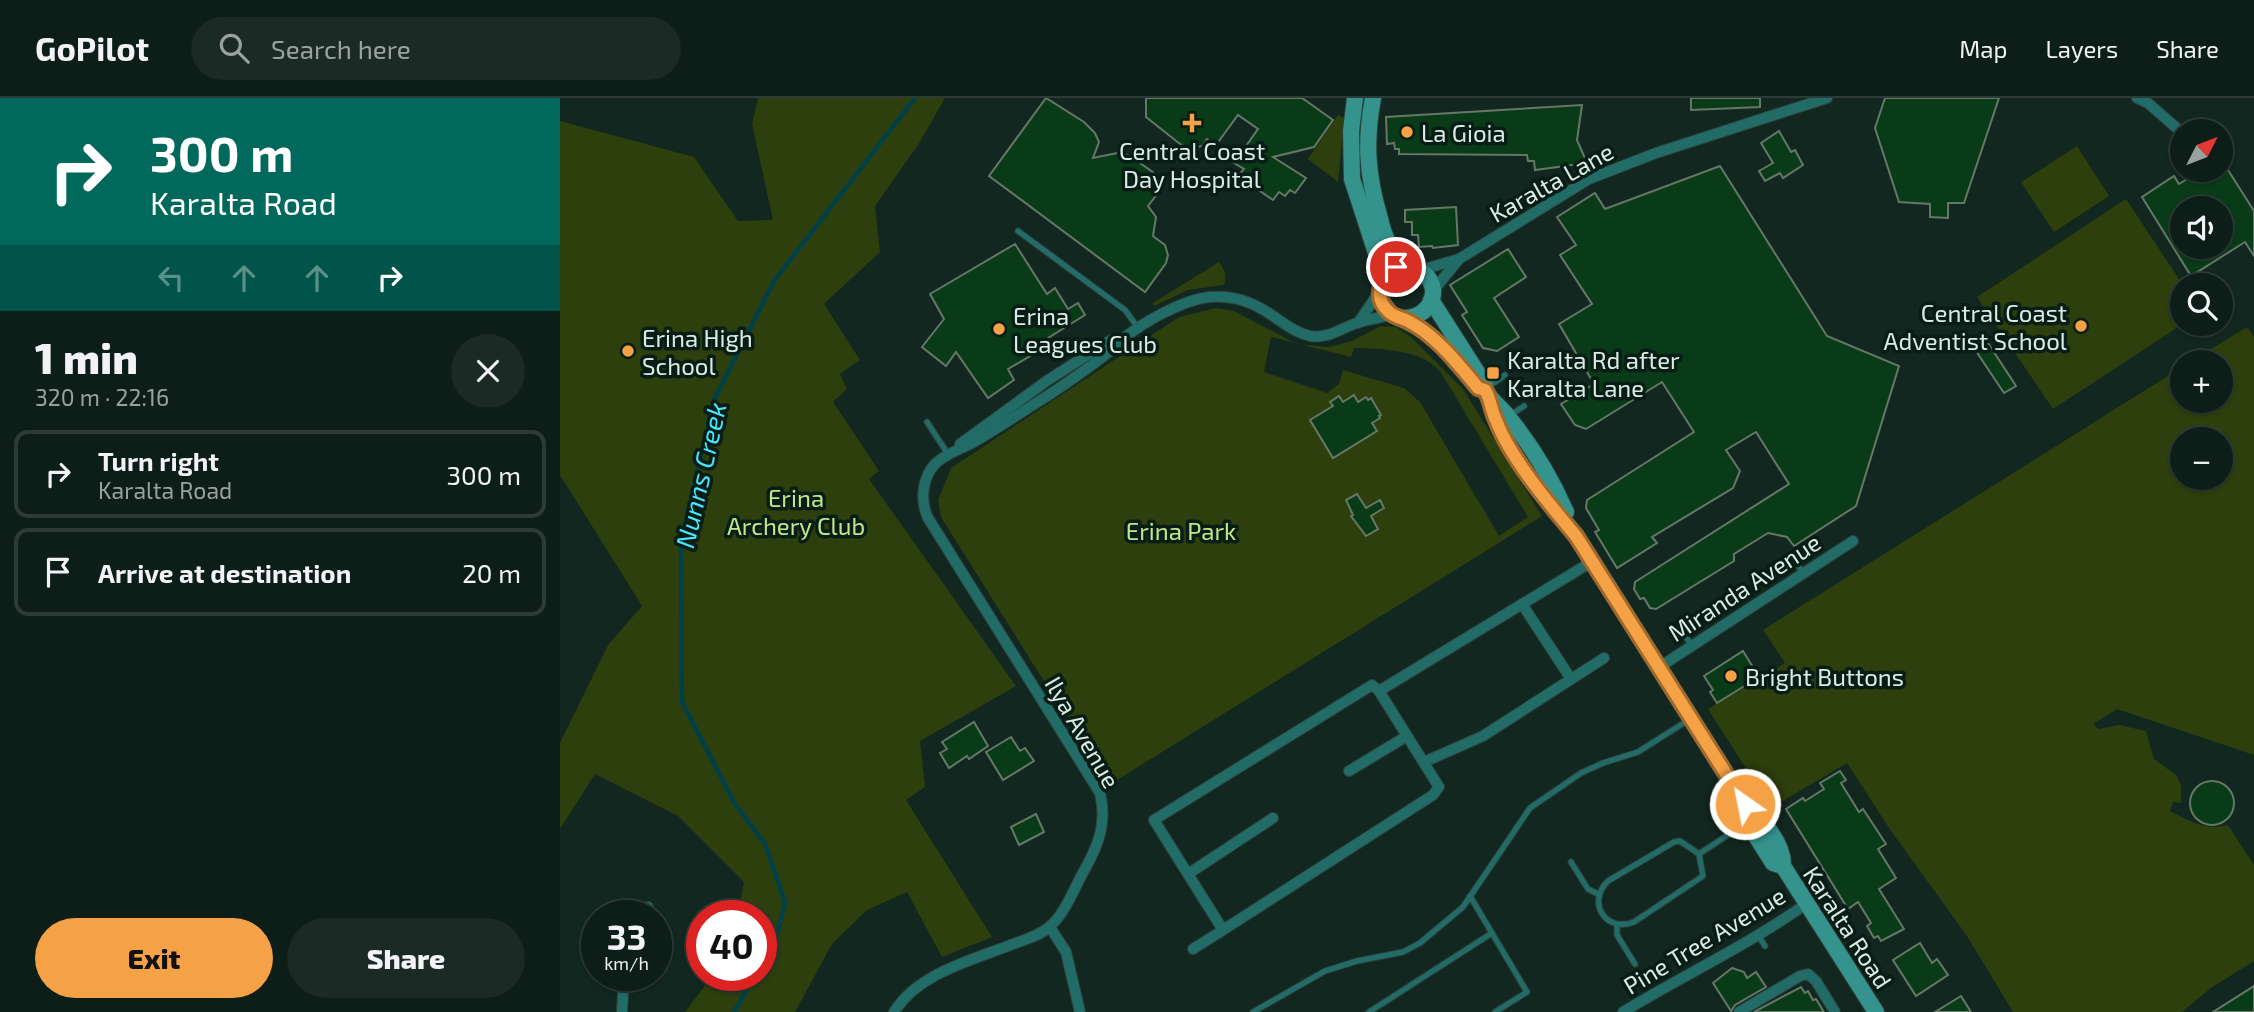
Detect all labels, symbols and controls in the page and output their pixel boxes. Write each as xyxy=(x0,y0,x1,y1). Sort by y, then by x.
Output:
search box xyxy=(191,17,681,80)
text: GoPilot xyxy=(35,28,149,68)
icon: search xyxy=(215,29,253,67)
text: Search here xyxy=(271,33,411,64)
text: Map xyxy=(1959,34,2007,63)
text: Layers xyxy=(2045,34,2118,63)
text: Share xyxy=(2156,34,2219,63)
marker: Central Coast Day Hospital xyxy=(1182,113,1202,133)
place label: La Gioia xyxy=(1421,118,1506,147)
north arrow xyxy=(2170,119,2233,182)
map controls xyxy=(2170,119,2233,490)
text: 300 m xyxy=(150,123,293,182)
marker: La Gioia xyxy=(1399,124,1415,140)
icon: right xyxy=(35,126,126,217)
place label: Central Coast Day Hospital xyxy=(1119,136,1265,193)
street label: Karalta Lane xyxy=(1484,136,1618,228)
text: Karalta Road xyxy=(150,183,337,221)
button: sound xyxy=(2170,196,2233,259)
pin xyxy=(1366,237,1426,297)
icon: arrive xyxy=(1377,248,1415,286)
icon: left xyxy=(152,259,190,297)
icon: ahead xyxy=(225,259,263,297)
icon: ahead xyxy=(298,259,336,297)
icon: right xyxy=(371,259,409,297)
button: search xyxy=(2170,273,2233,336)
place label: Central Coast Adventist School xyxy=(1884,298,2067,355)
place label: Erina Leagues Club xyxy=(1013,301,1157,358)
marker: Central Coast Adventist School xyxy=(2073,318,2089,334)
marker: Erina Leagues Club xyxy=(991,321,1007,337)
place label: Erina High School xyxy=(642,323,753,380)
text: 1 min xyxy=(35,332,138,382)
button: close xyxy=(451,334,525,408)
marker: Erina High School xyxy=(620,343,636,359)
place label: Karalta Rd after Karalta Lane xyxy=(1507,345,1680,402)
button: + xyxy=(2170,350,2233,413)
marker: Karalta Rd after Karalta Lane xyxy=(1485,365,1501,381)
text: 320 m · 22:16 xyxy=(35,383,169,411)
water label: Nunns Creek xyxy=(668,399,732,551)
button: − xyxy=(2170,427,2233,490)
text: Turn right xyxy=(98,445,219,476)
icon: right xyxy=(39,455,77,493)
text: 300 m xyxy=(447,459,521,490)
text: Karalta Road xyxy=(98,476,232,504)
park label: Erina Archery Club xyxy=(727,483,865,540)
park label: Erina Park xyxy=(1126,516,1236,545)
street label: Miranda Avenue xyxy=(1662,527,1826,647)
icon: arrive xyxy=(39,553,77,591)
text: Arrive at destination xyxy=(98,557,351,588)
text: 20 m xyxy=(462,557,521,588)
place label: Bright Buttons xyxy=(1745,662,1904,691)
marker: Bright Buttons xyxy=(1723,668,1739,684)
street label: Ilya Avenue xyxy=(1039,671,1127,793)
position arrow xyxy=(1708,767,1782,841)
street label: Karalta Road xyxy=(1798,860,1898,994)
street label: Pine Tree Avenue xyxy=(1618,880,1790,1000)
speed limit sign: 40 xyxy=(686,900,777,991)
text: 33 xyxy=(607,915,646,957)
button: Exit xyxy=(35,918,273,998)
button: Share xyxy=(287,918,525,998)
text: km/h xyxy=(604,952,649,974)

